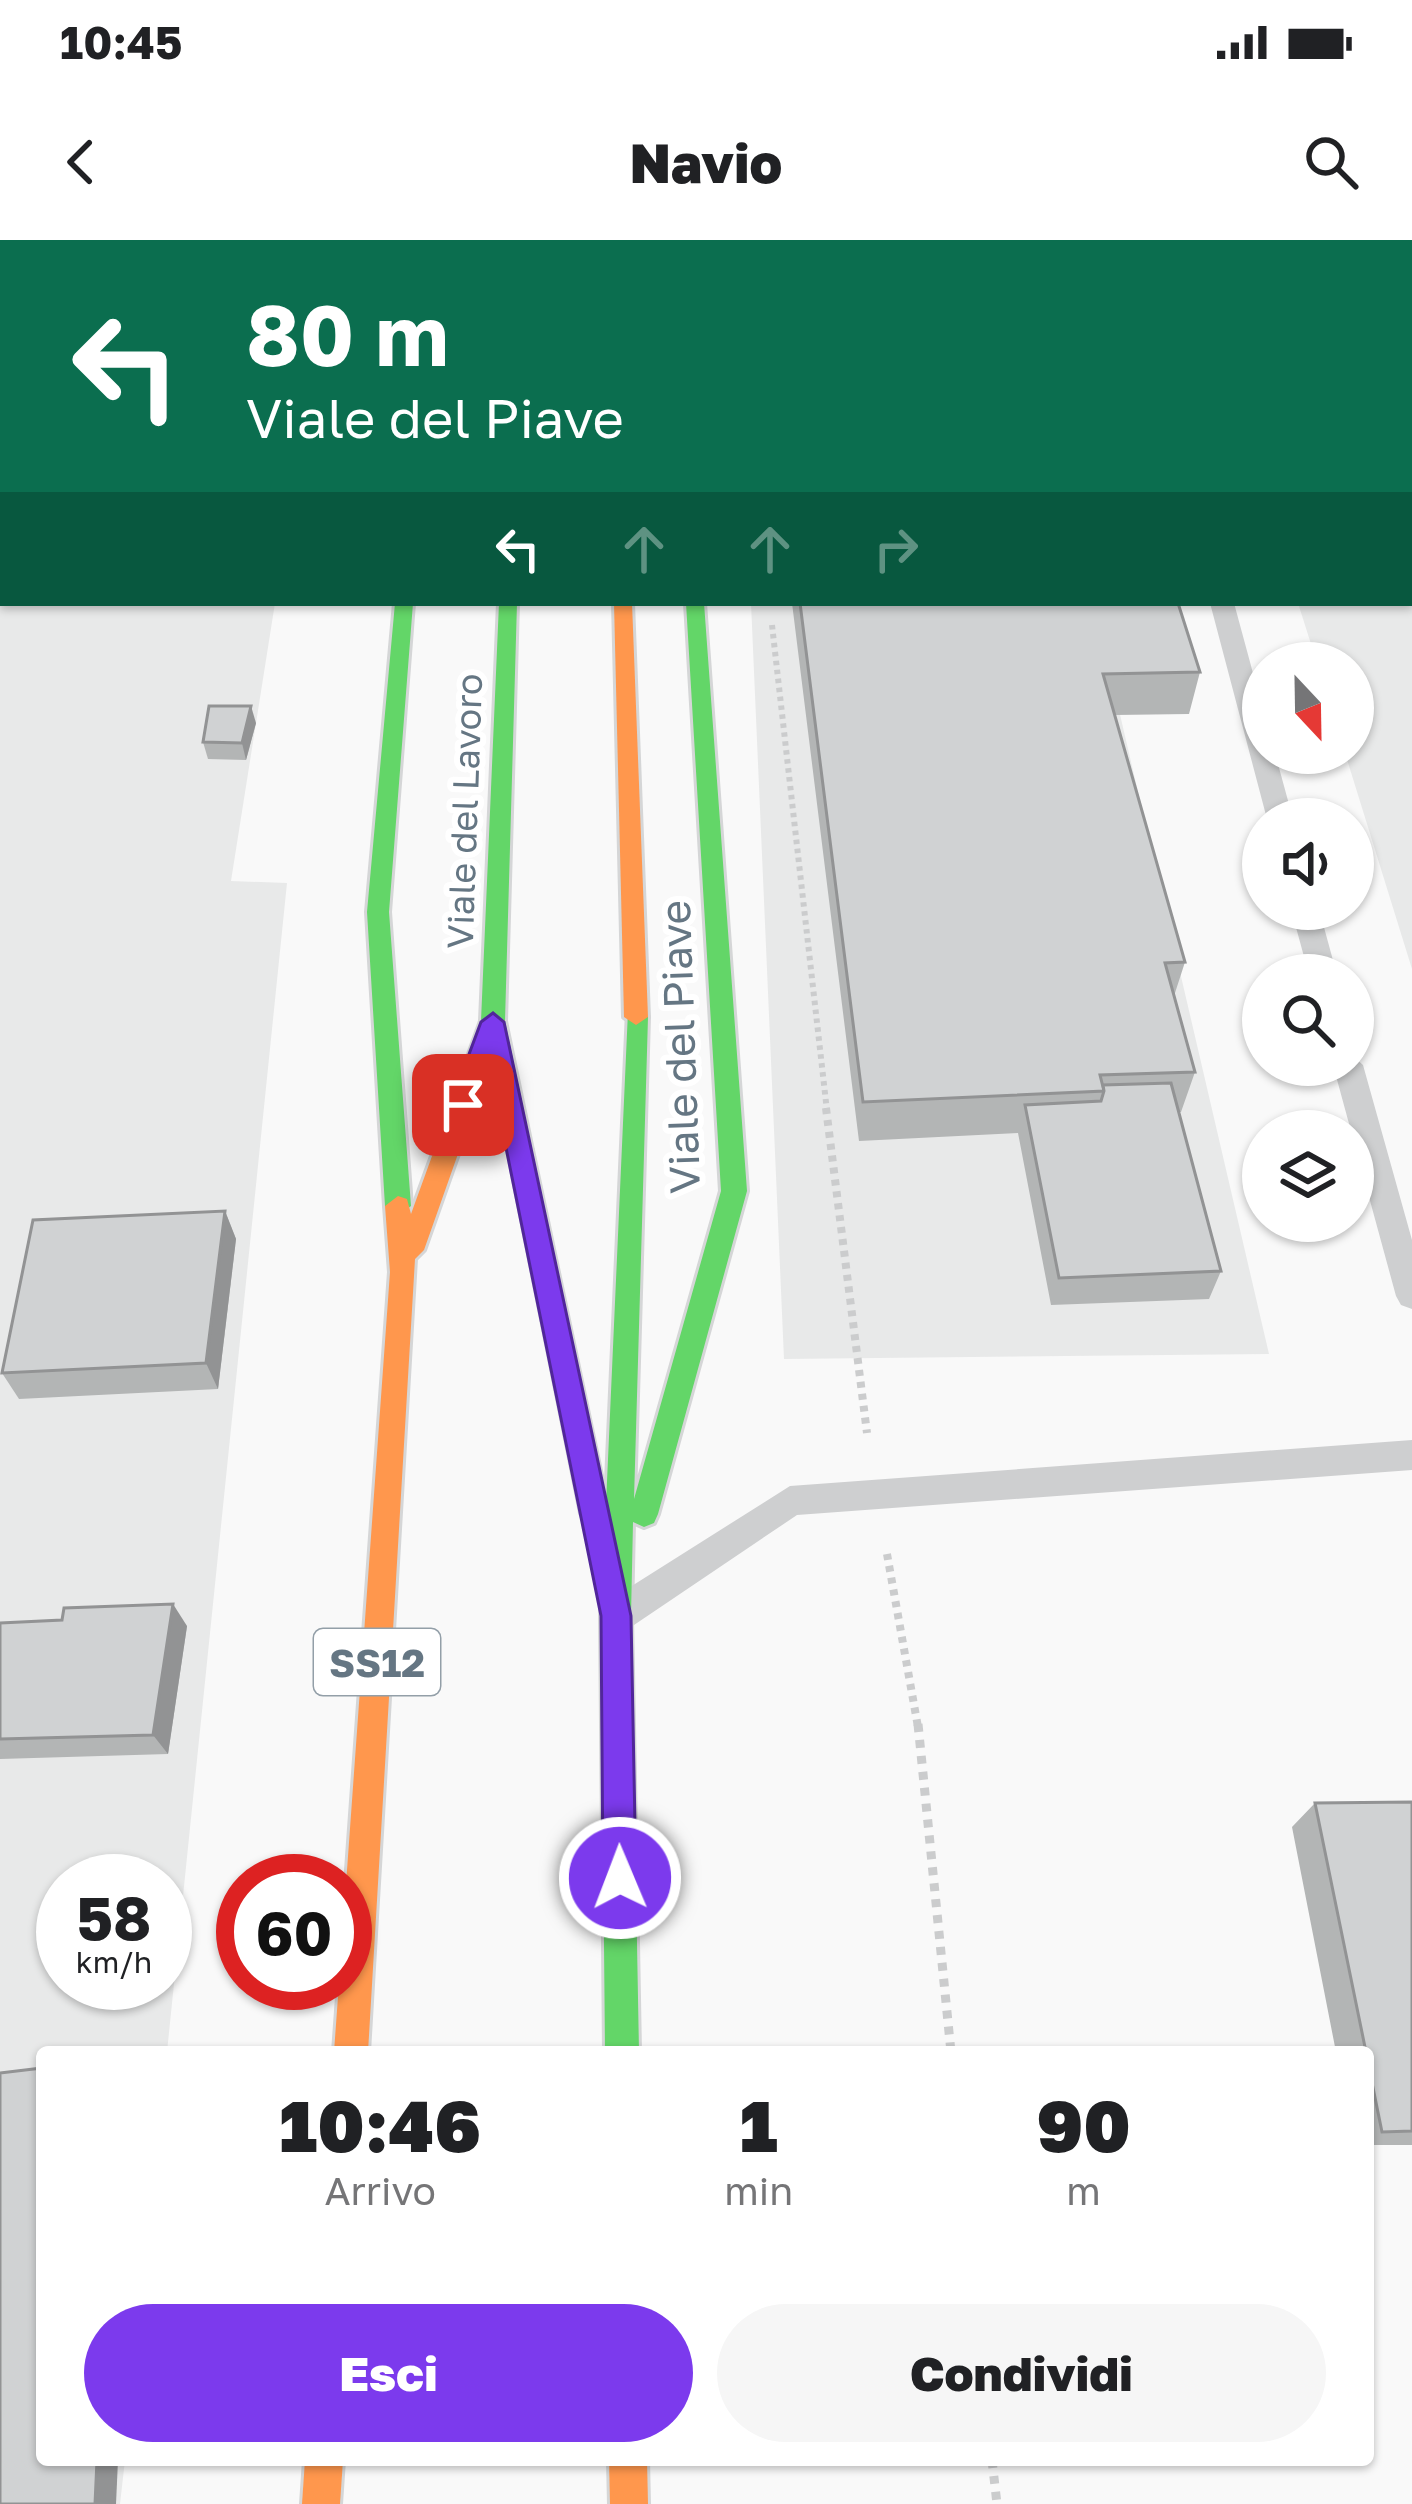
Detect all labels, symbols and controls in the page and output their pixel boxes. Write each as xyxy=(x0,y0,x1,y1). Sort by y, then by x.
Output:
text: 10:45 xyxy=(60,15,182,69)
icon: back xyxy=(48,129,114,195)
icon: search xyxy=(1298,129,1364,195)
text: Navio xyxy=(630,130,782,195)
text: 80 m xyxy=(246,284,449,384)
icon: left xyxy=(48,288,204,444)
text: Viale del Piave xyxy=(246,385,624,450)
icon: left xyxy=(485,516,551,582)
icon: ahead xyxy=(611,516,677,582)
icon: ahead xyxy=(737,516,803,582)
icon: right xyxy=(863,516,929,582)
north arrow xyxy=(1242,642,1374,774)
map controls xyxy=(1242,642,1374,1242)
street label: Viale del Lavoro xyxy=(438,673,490,949)
button: sound xyxy=(1242,798,1374,930)
street label: Viale del Piave xyxy=(649,899,709,1195)
button: search xyxy=(1242,954,1374,1086)
pin xyxy=(412,1054,514,1156)
icon: arrive xyxy=(430,1072,496,1138)
button: layers xyxy=(1242,1110,1374,1242)
road number: SS12 xyxy=(314,1629,440,1695)
position arrow xyxy=(557,1815,683,1941)
speed limit sign: 60 xyxy=(216,1854,372,2010)
text: 58 xyxy=(76,1881,151,1953)
text: km/h xyxy=(76,1944,152,1980)
text: 10:46 xyxy=(279,2081,481,2168)
text: 1 xyxy=(740,2081,778,2168)
text: 90 xyxy=(1036,2081,1131,2168)
text: Arrivo xyxy=(324,2167,436,2214)
text: min xyxy=(724,2167,793,2214)
text: m xyxy=(1066,2167,1101,2214)
button: Esci xyxy=(84,2304,693,2442)
button: Condividi xyxy=(717,2304,1326,2442)

